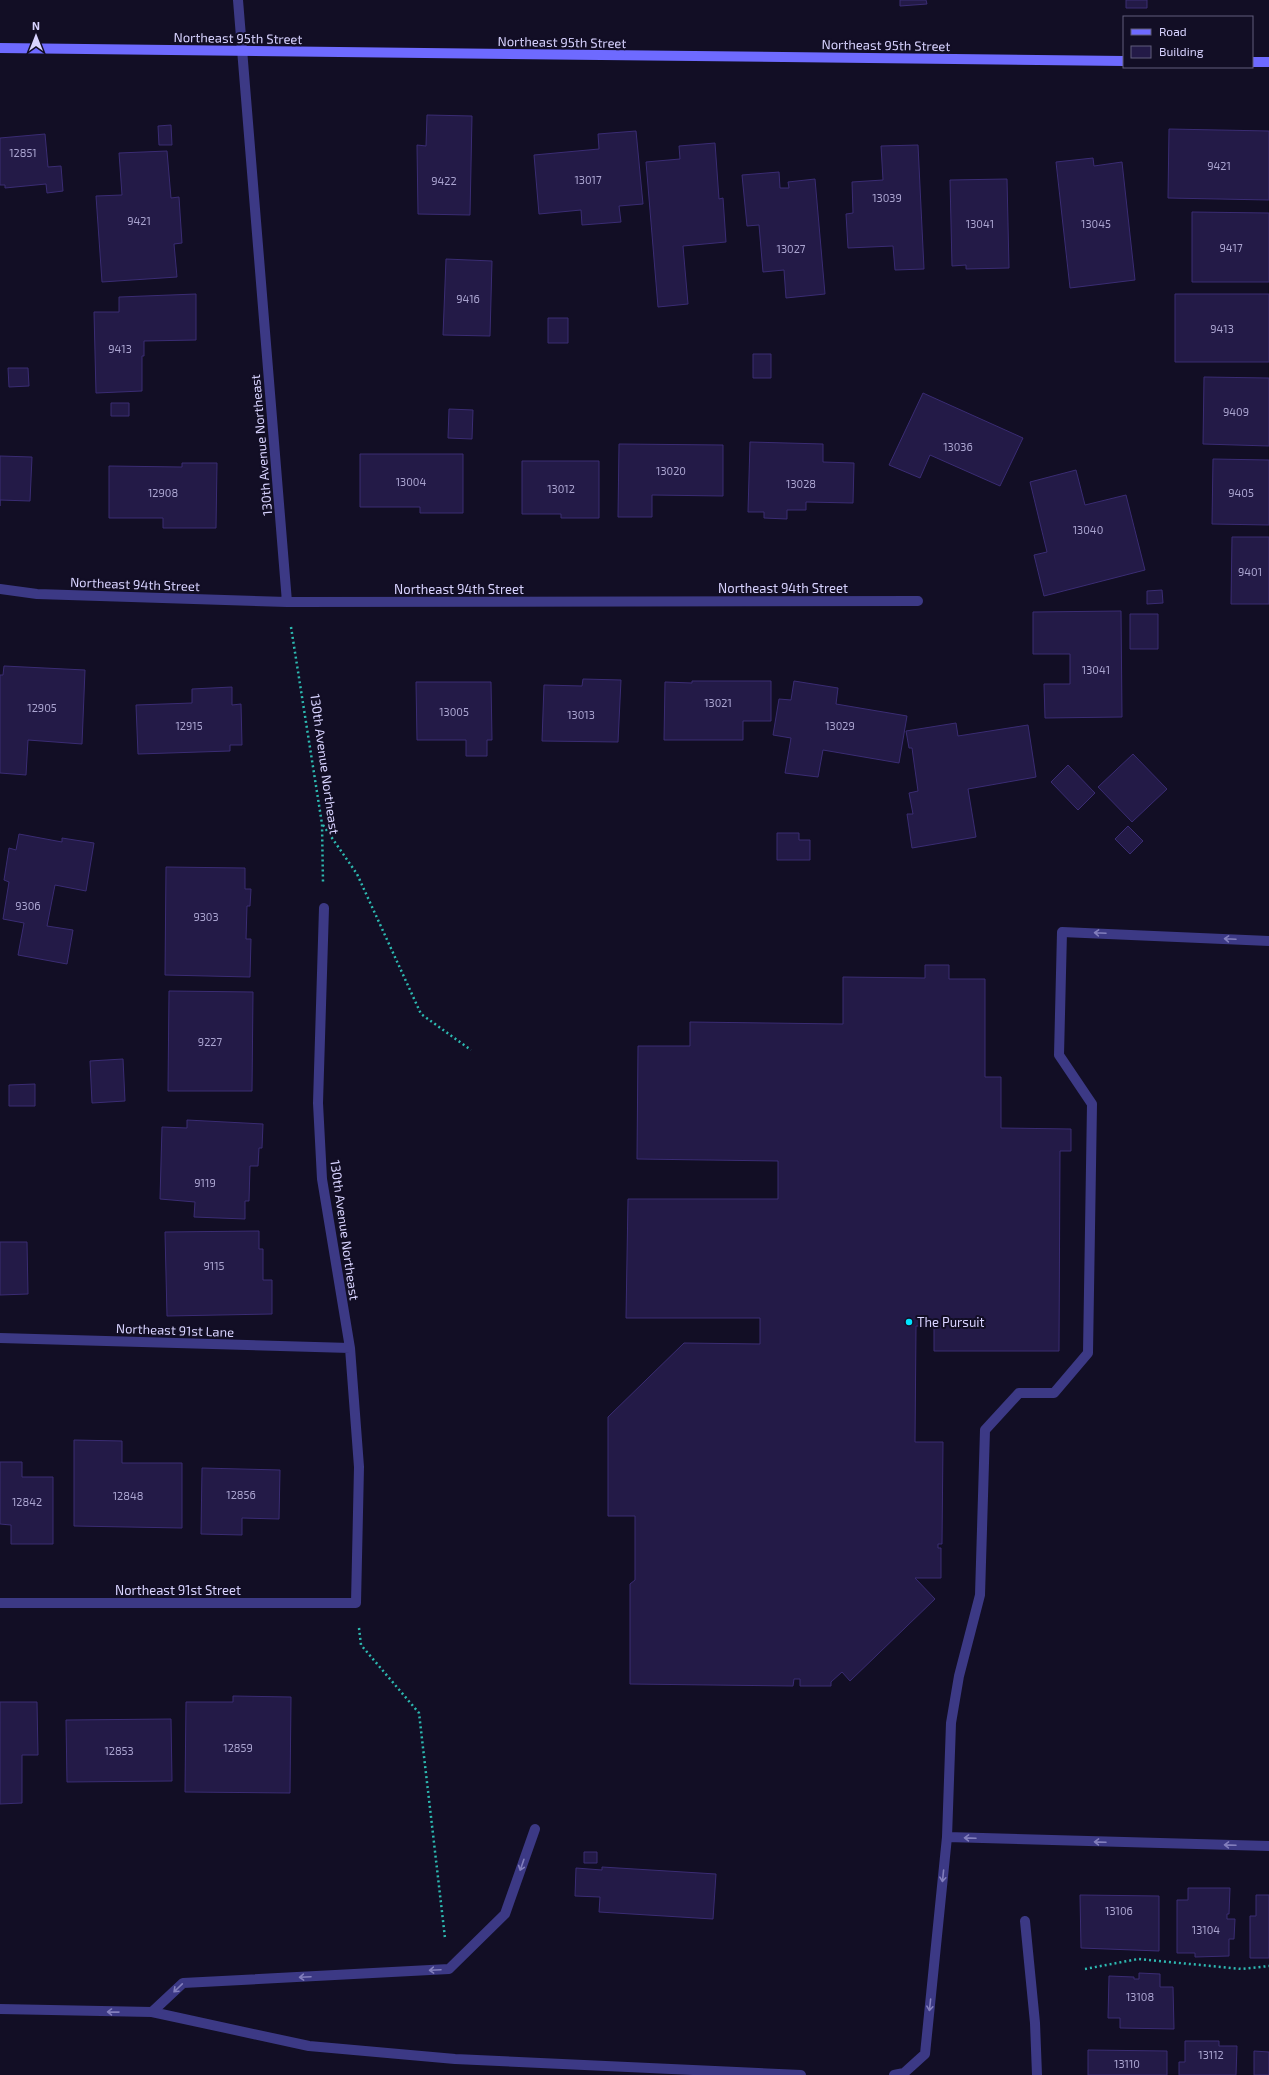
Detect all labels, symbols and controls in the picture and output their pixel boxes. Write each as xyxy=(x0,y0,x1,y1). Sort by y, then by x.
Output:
north arrow xyxy=(16,16,56,56)
legend xyxy=(1123,16,1253,68)
text: N xyxy=(32,19,40,32)
text: Road xyxy=(1159,24,1187,38)
street label: Northeast 95th Street xyxy=(173,29,303,47)
street label: Northeast 95th Street xyxy=(497,33,627,51)
street label: Northeast 95th Street xyxy=(821,36,951,54)
text: Building xyxy=(1159,44,1204,58)
house number: 12851 xyxy=(9,146,37,159)
house number: 9421 xyxy=(1207,159,1231,172)
house number: 13017 xyxy=(574,173,602,186)
house number: 9422 xyxy=(431,174,457,187)
house number: 13039 xyxy=(872,191,902,204)
house number: 9421 xyxy=(127,214,151,227)
house number: 13041 xyxy=(966,217,994,230)
house number: 13045 xyxy=(1081,217,1111,230)
house number: 9417 xyxy=(1219,241,1243,254)
house number: 13027 xyxy=(777,242,806,255)
house number: 9416 xyxy=(456,292,480,305)
house number: 9413 xyxy=(1210,322,1234,335)
house number: 9413 xyxy=(108,342,132,355)
street label: 130th Avenue Northeast xyxy=(247,374,275,516)
house number: 9409 xyxy=(1223,405,1249,418)
house number: 13036 xyxy=(943,440,973,453)
house number: 13020 xyxy=(656,464,686,477)
house number: 13004 xyxy=(396,475,426,488)
house number: 13028 xyxy=(786,477,816,490)
house number: 13012 xyxy=(547,482,575,495)
house number: 12908 xyxy=(148,486,178,499)
house number: 9405 xyxy=(1228,486,1254,499)
house number: 13040 xyxy=(1073,523,1103,536)
house number: 9401 xyxy=(1238,565,1262,578)
street label: Northeast 94th Street xyxy=(70,574,200,594)
street label: Northeast 94th Street xyxy=(718,580,848,596)
street label: Northeast 94th Street xyxy=(394,581,524,597)
house number: 13041 xyxy=(1082,663,1110,676)
street label: 130th Avenue Northeast xyxy=(307,693,343,835)
house number: 13021 xyxy=(704,696,732,709)
house number: 12905 xyxy=(27,701,57,714)
house number: 13005 xyxy=(439,705,469,718)
house number: 13013 xyxy=(567,708,595,721)
house number: 12915 xyxy=(175,719,203,732)
house number: 13029 xyxy=(825,719,855,732)
house number: 9306 xyxy=(15,899,41,912)
house number: 9303 xyxy=(193,910,219,923)
one-way arrow xyxy=(1094,930,1107,937)
one-way arrow xyxy=(1224,936,1237,943)
house number: 9227 xyxy=(198,1035,223,1048)
street label: 130th Avenue Northeast xyxy=(327,1159,363,1301)
house number: 9119 xyxy=(194,1176,216,1189)
house number: 9115 xyxy=(204,1259,225,1272)
place label: The Pursuit xyxy=(917,1314,985,1330)
marker: The Pursuit xyxy=(904,1317,914,1327)
street label: Northeast 91st Lane xyxy=(116,1320,234,1340)
house number: 12856 xyxy=(226,1488,256,1501)
house number: 12848 xyxy=(113,1489,143,1502)
house number: 12842 xyxy=(12,1495,42,1508)
street label: Northeast 91st Street xyxy=(115,1582,241,1598)
house number: 12859 xyxy=(223,1741,253,1754)
house number: 12853 xyxy=(104,1744,134,1757)
one-way arrow xyxy=(964,1834,977,1842)
one-way arrow xyxy=(1094,1838,1107,1845)
one-way arrow xyxy=(1224,1841,1237,1849)
one-way arrow xyxy=(518,1859,526,1871)
one-way arrow xyxy=(939,1869,947,1882)
house number: 13106 xyxy=(1105,1904,1133,1917)
house number: 13104 xyxy=(1192,1923,1220,1936)
one-way arrow xyxy=(429,1966,442,1974)
one-way arrow xyxy=(299,1973,312,1980)
one-way arrow xyxy=(173,1983,183,1993)
house number: 13108 xyxy=(1126,1990,1154,2003)
one-way arrow xyxy=(926,1998,934,2011)
one-way arrow xyxy=(107,2008,120,2015)
house number: 13112 xyxy=(1198,2048,1224,2061)
house number: 13110 xyxy=(1114,2057,1140,2070)

